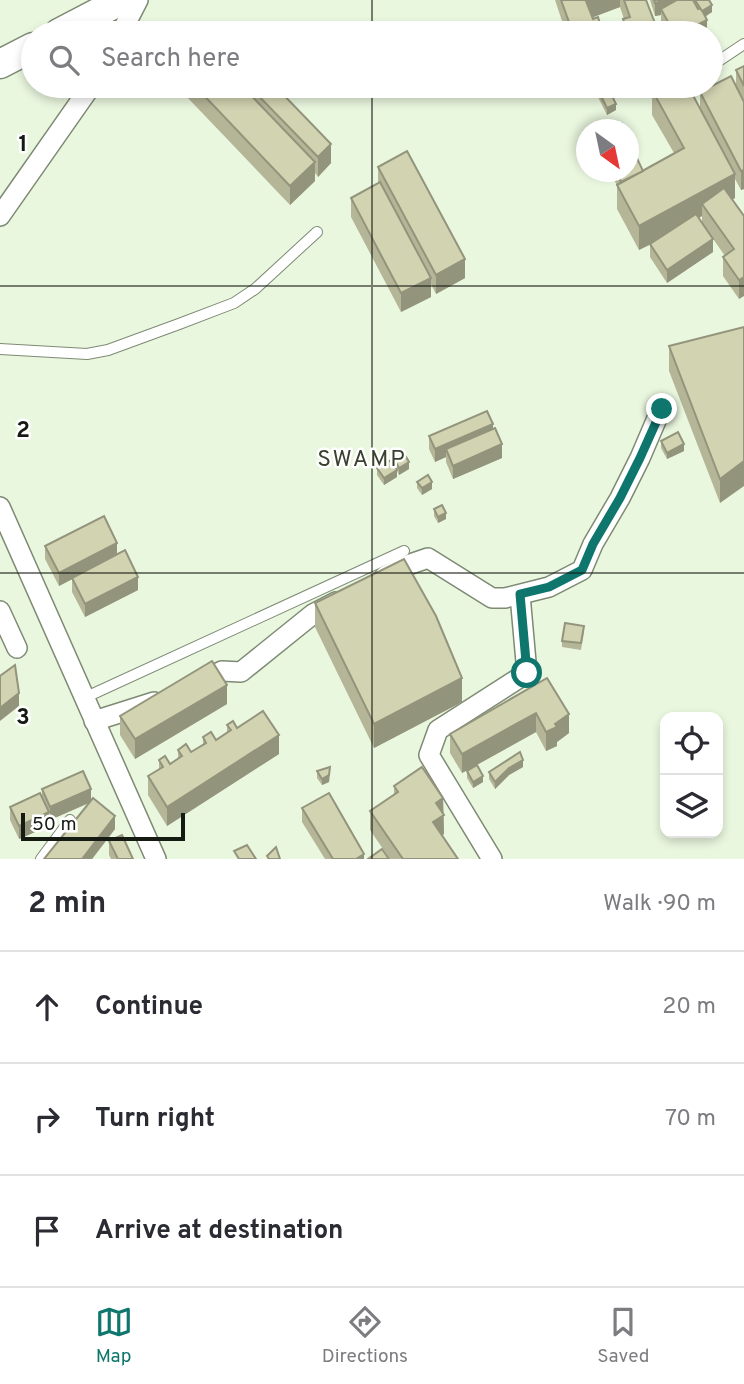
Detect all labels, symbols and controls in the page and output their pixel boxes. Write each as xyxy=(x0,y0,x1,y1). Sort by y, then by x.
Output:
search box xyxy=(21,21,723,98)
icon: search xyxy=(45,41,83,79)
text: Search here xyxy=(101,43,240,76)
north arrow xyxy=(576,119,639,182)
text: 1 xyxy=(18,131,28,160)
route end xyxy=(646,393,677,424)
text: 2 xyxy=(16,417,30,446)
district label: SWAMP xyxy=(317,446,407,475)
route start xyxy=(511,657,542,688)
text: 3 xyxy=(16,704,30,733)
map controls xyxy=(660,712,723,838)
button: locate xyxy=(660,712,723,775)
button: layers xyxy=(660,775,723,838)
scale bar xyxy=(21,810,186,842)
text: 50 m xyxy=(32,813,77,837)
text: 2 min xyxy=(28,886,106,923)
text: Walk · 90 m xyxy=(603,890,716,919)
icon: ahead xyxy=(28,988,66,1026)
text: Continue xyxy=(95,991,203,1024)
text: 20 m xyxy=(662,993,716,1022)
icon: right xyxy=(28,1100,66,1138)
text: Turn right xyxy=(95,1103,215,1136)
text: 70 m xyxy=(665,1105,716,1134)
icon: arrive xyxy=(28,1212,66,1250)
text: Arrive at destination xyxy=(95,1215,343,1248)
tab: Map xyxy=(95,1303,133,1369)
tab: Directions xyxy=(322,1303,408,1369)
tab: Saved xyxy=(597,1303,649,1369)

